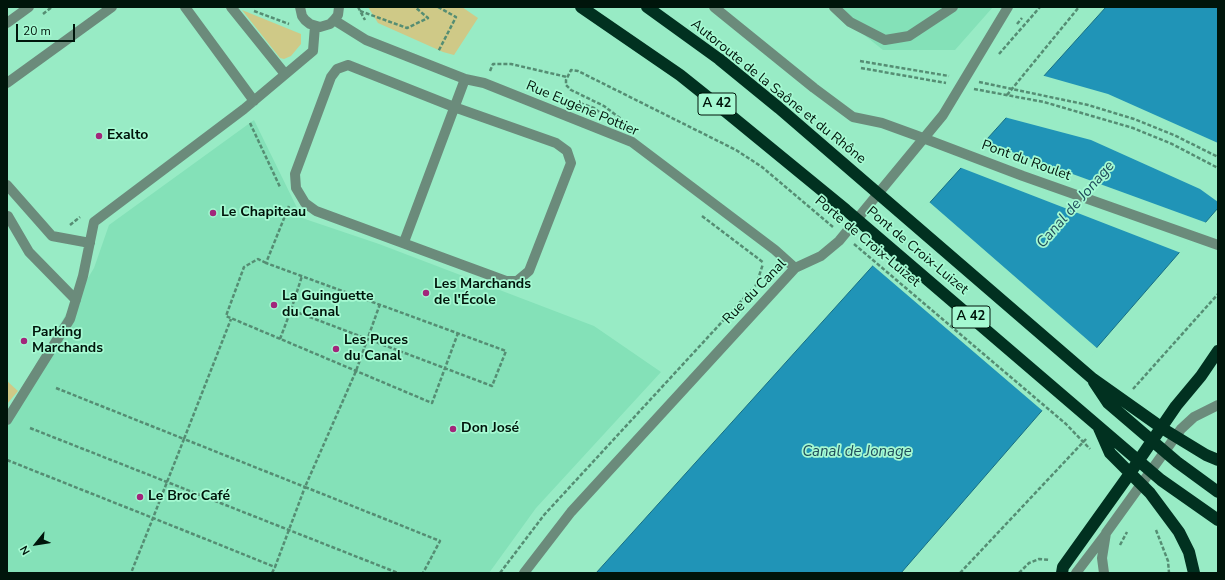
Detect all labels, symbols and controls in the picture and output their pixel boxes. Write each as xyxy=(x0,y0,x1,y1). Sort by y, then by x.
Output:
scale bar xyxy=(18,16,77,42)
street label: Autoroute de la Saône et du Rhône xyxy=(687,16,869,168)
text: 20 m xyxy=(23,23,51,39)
street label: Rue Eugène Pottier xyxy=(523,78,641,140)
road number: A 42 xyxy=(698,93,736,115)
place label: Exalto xyxy=(107,128,148,144)
marker: Exalto xyxy=(94,131,104,141)
street label: Pont du Roulet xyxy=(979,137,1073,185)
water label: Canal de Jonage xyxy=(1033,158,1119,252)
street label: Porte de Croix-Luizet xyxy=(811,193,923,291)
street label: Pont de Croix-Luizet xyxy=(863,204,971,298)
place label: Le Chapiteau xyxy=(221,205,306,221)
marker: Le Chapiteau xyxy=(208,208,218,218)
street label: Rue du Canal xyxy=(720,256,790,328)
place label: Les Marchands de l'École xyxy=(434,277,531,310)
marker: Les Marchands de l'École xyxy=(421,288,431,298)
place label: La Guinguette du Canal xyxy=(282,289,373,322)
marker: La Guinguette du Canal xyxy=(269,300,279,310)
road number: A 42 xyxy=(952,306,990,328)
place label: Parking Marchands xyxy=(32,325,103,358)
place label: Les Puces du Canal xyxy=(344,333,408,366)
marker: Parking Marchands xyxy=(19,336,29,346)
marker: Les Puces du Canal xyxy=(331,344,341,354)
place label: Don José xyxy=(461,421,519,437)
marker: Don José xyxy=(448,424,458,434)
water label: Canal de Jonage xyxy=(802,443,912,461)
place label: Le Broc Café xyxy=(148,489,230,505)
marker: Le Broc Café xyxy=(135,492,145,502)
north arrow xyxy=(16,524,56,564)
text: N xyxy=(17,543,34,558)

